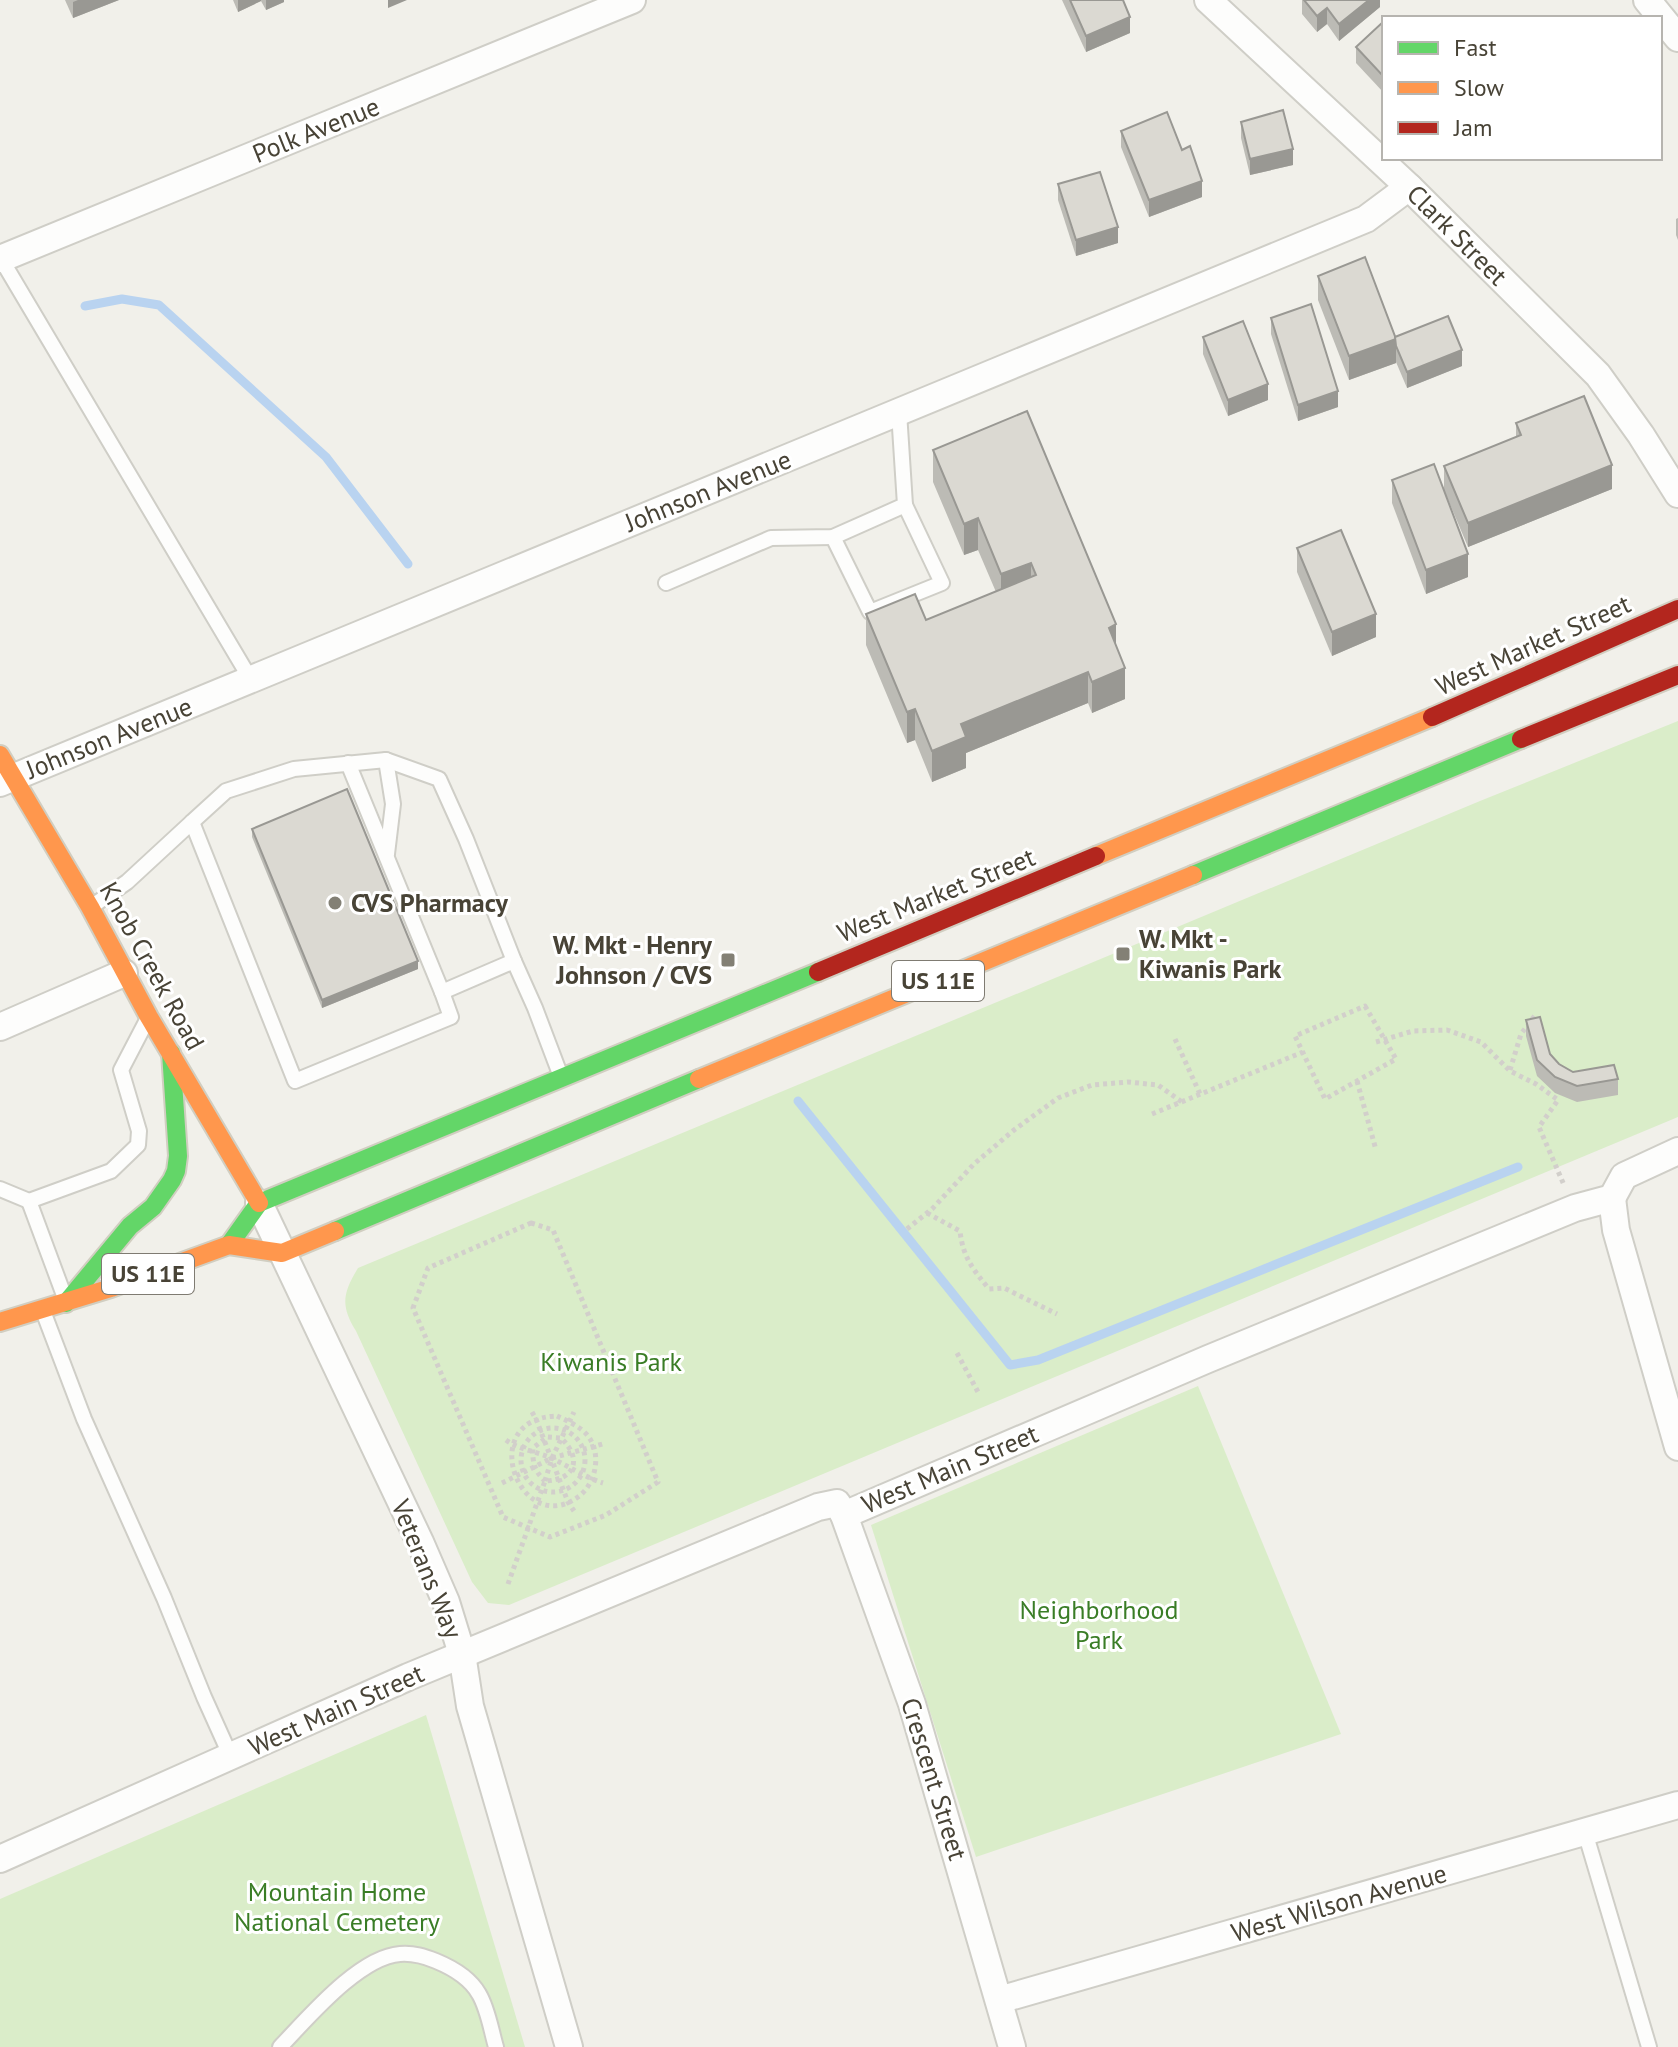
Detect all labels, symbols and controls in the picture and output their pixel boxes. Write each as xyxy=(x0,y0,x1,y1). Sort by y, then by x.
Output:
legend xyxy=(1382,16,1662,160)
text: Fast xyxy=(1454,32,1497,63)
text: Slow xyxy=(1454,72,1504,103)
street label: Polk Avenue xyxy=(247,89,384,170)
text: Jam xyxy=(1453,112,1492,143)
street label: Clark Street xyxy=(1400,177,1515,292)
street label: Johnson Avenue xyxy=(619,442,796,539)
street label: West Market Street xyxy=(1430,587,1636,702)
street label: Johnson Avenue xyxy=(20,689,197,786)
street label: West Market Street xyxy=(832,840,1040,949)
street label: Knob Creek Road xyxy=(93,876,212,1056)
place label: CVS Pharmacy xyxy=(351,886,509,919)
marker: CVS Pharmacy xyxy=(326,894,344,912)
place label: W. Mkt - Kiwanis Park xyxy=(1139,922,1282,985)
place label: W. Mkt - Henry Johnson / CVS xyxy=(553,928,713,991)
marker: W. Mkt - Kiwanis Park xyxy=(1114,945,1132,963)
marker: W. Mkt - Henry Johnson / CVS xyxy=(719,951,737,969)
road number: US 11E xyxy=(892,961,984,1001)
road number: US 11E xyxy=(102,1254,194,1294)
park label: Kiwanis Park xyxy=(540,1345,682,1378)
street label: West Main Street xyxy=(857,1416,1043,1521)
street label: Veterans Way xyxy=(384,1494,470,1643)
park label: Neighborhood Park xyxy=(1020,1593,1178,1656)
street label: West Main Street xyxy=(243,1656,429,1763)
street label: Crescent Street xyxy=(894,1694,975,1864)
street label: West Wilson Avenue xyxy=(1227,1856,1450,1949)
park label: Mountain Home National Cemetery xyxy=(234,1875,440,1938)

